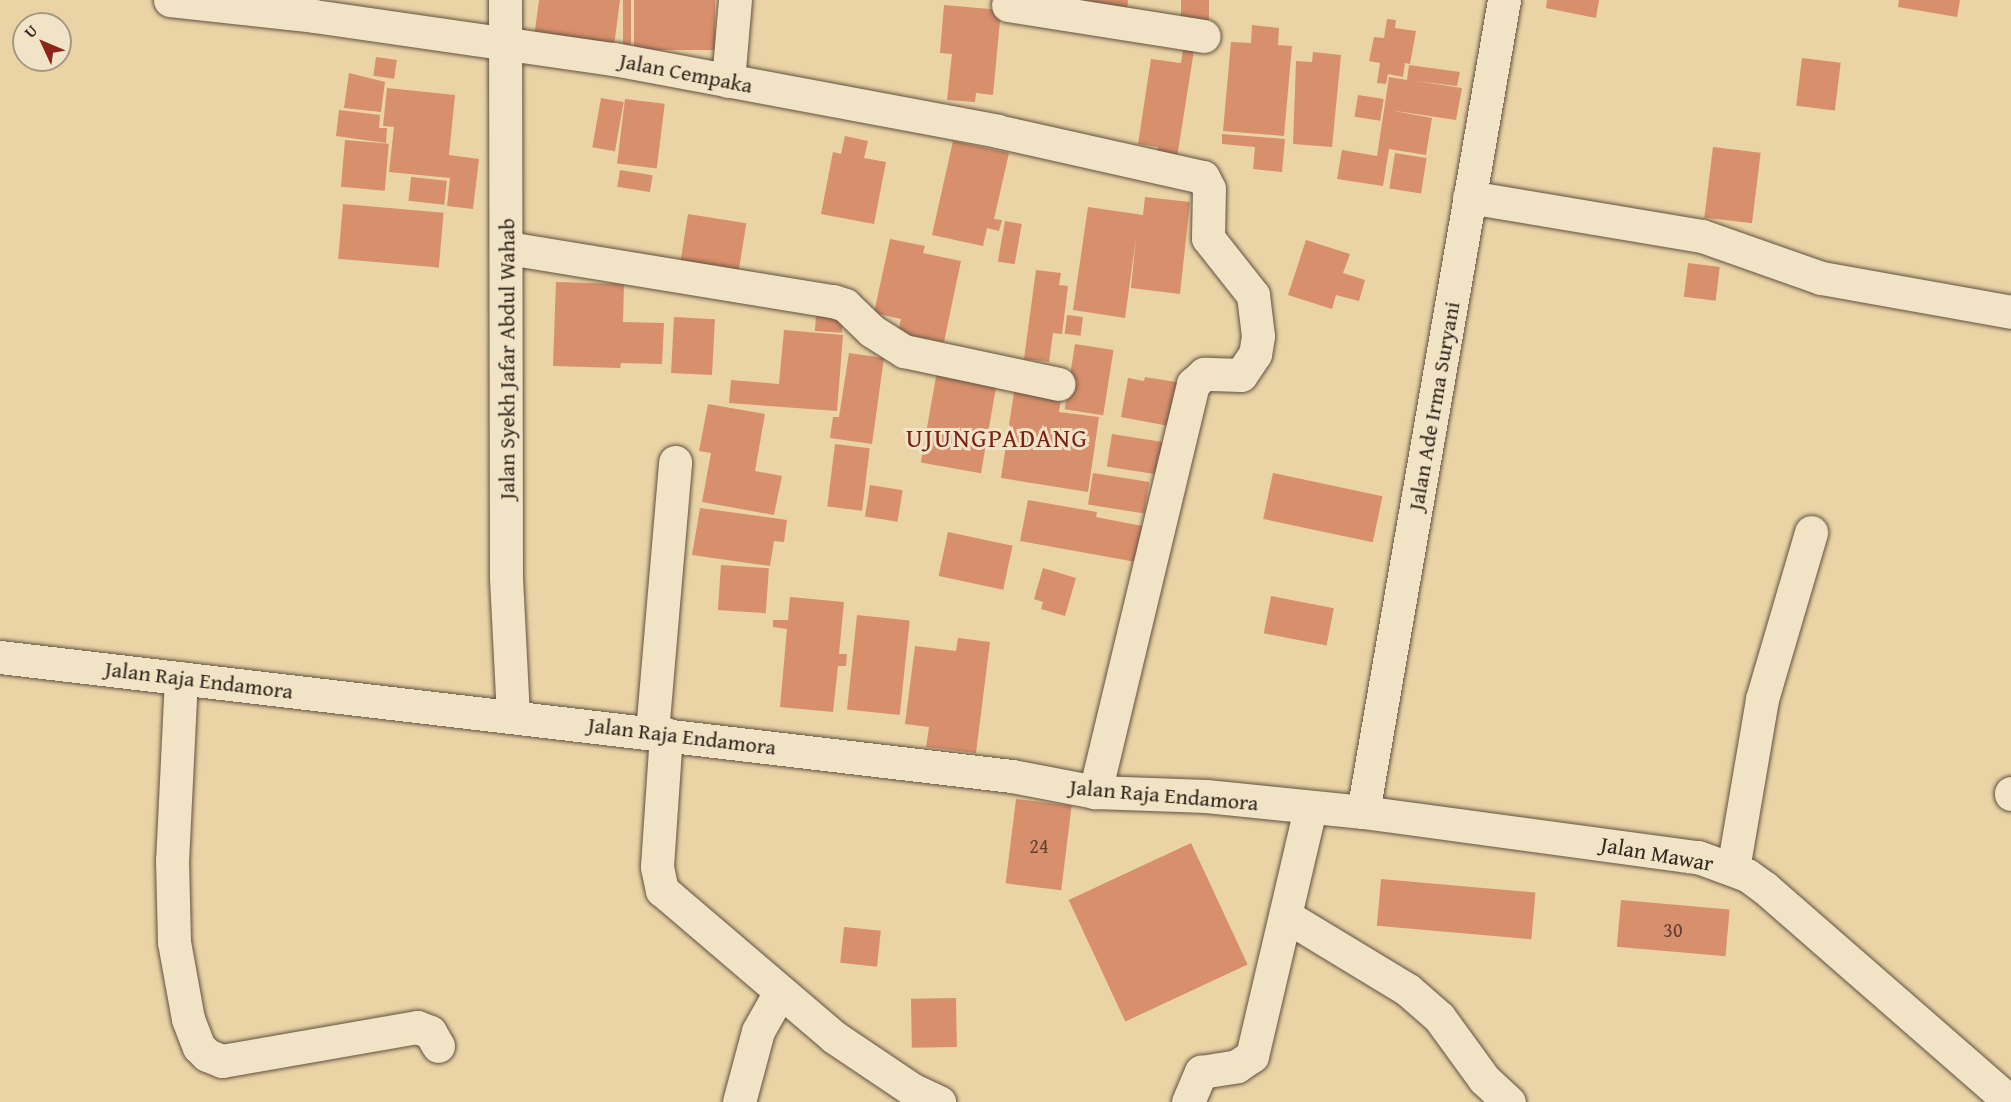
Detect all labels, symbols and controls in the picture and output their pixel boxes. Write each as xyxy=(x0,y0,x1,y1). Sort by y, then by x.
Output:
north arrow xyxy=(12,12,72,72)
text: U xyxy=(18,19,43,43)
street label: Jalan Cempaka xyxy=(617,47,755,99)
street label: Jalan Syekh Jafar Abdul Wahab xyxy=(494,218,520,500)
street label: Jalan Ade Irma Suryani xyxy=(1403,299,1465,513)
district label: UJUNGPADANG xyxy=(906,422,1088,454)
street label: Jalan Raja Endamora xyxy=(103,655,295,705)
street label: Jalan Raja Endamora xyxy=(586,711,778,761)
street label: Jalan Raja Endamora xyxy=(1069,774,1259,816)
street label: Jalan Mawar xyxy=(1599,831,1715,877)
house number: 24 xyxy=(1029,833,1049,857)
house number: 30 xyxy=(1663,917,1683,941)

